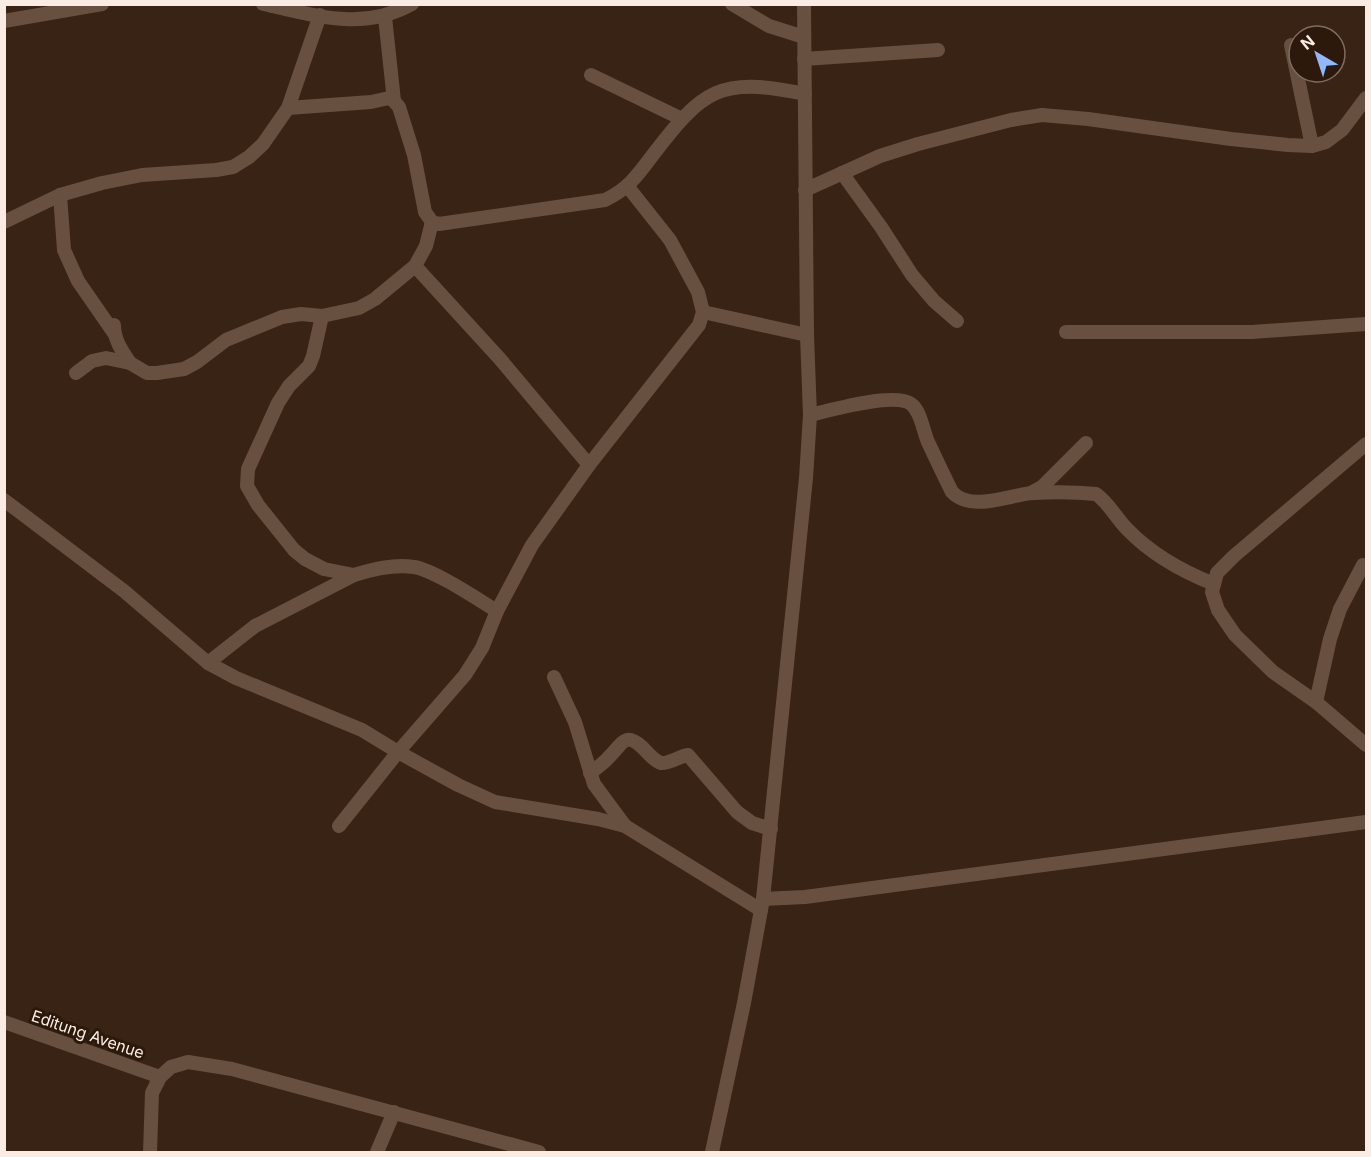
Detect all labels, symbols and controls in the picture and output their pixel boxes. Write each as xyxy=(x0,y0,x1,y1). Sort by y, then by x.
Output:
north arrow xyxy=(1287,24,1347,84)
text: N xyxy=(1297,31,1319,54)
street label: Editung Avenue xyxy=(29,1005,147,1063)

